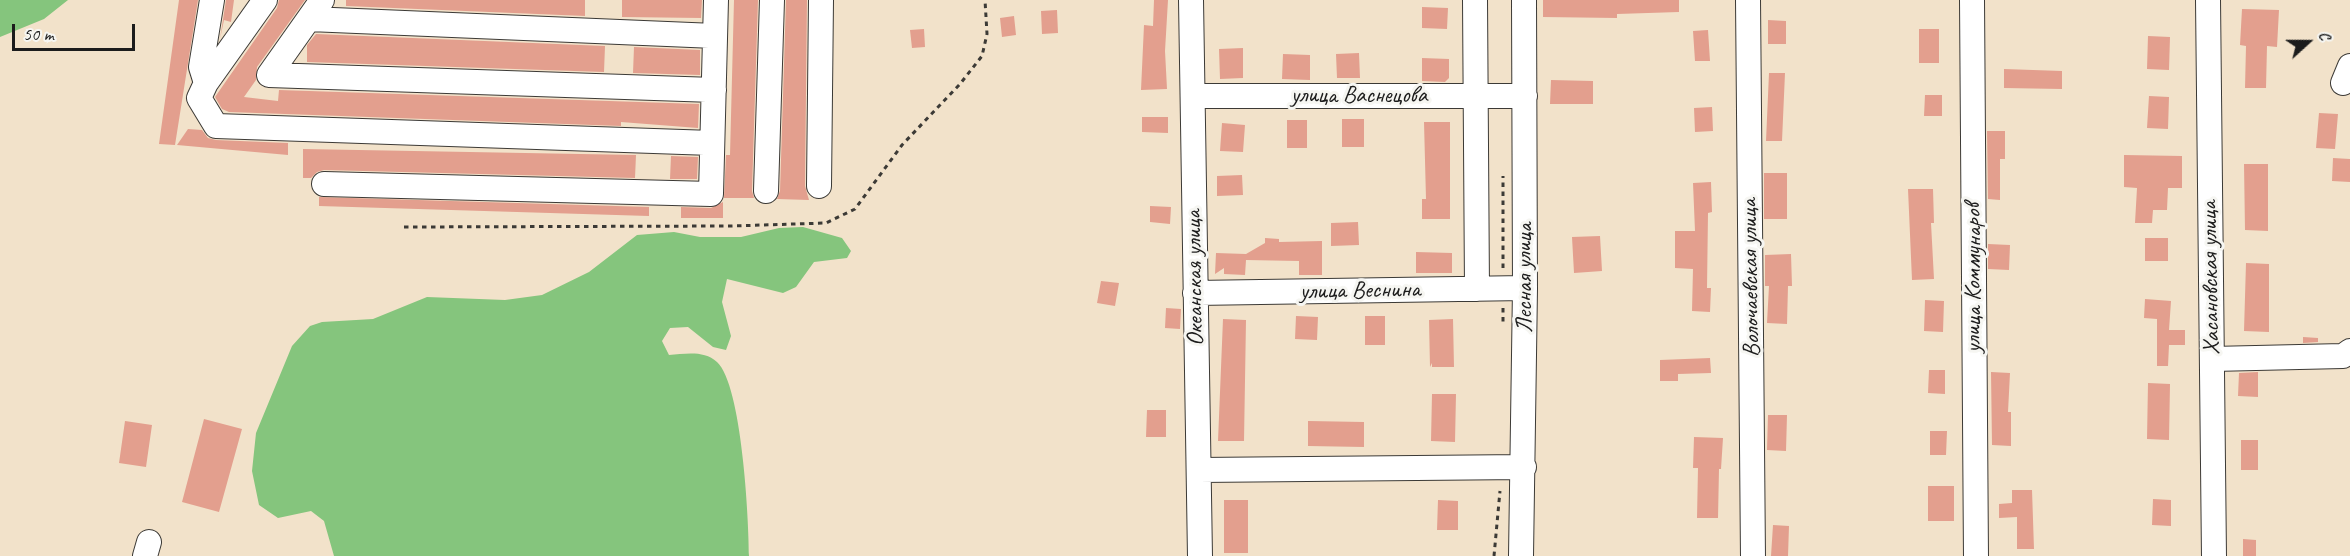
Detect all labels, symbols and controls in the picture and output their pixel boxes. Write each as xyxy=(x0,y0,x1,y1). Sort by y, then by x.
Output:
scale bar xyxy=(15,12,138,50)
north arrow xyxy=(2278,12,2338,72)
text: 50 m xyxy=(23,23,54,45)
text: С xyxy=(2314,28,2336,43)
street label: улица Васнецова xyxy=(1291,82,1427,110)
street label: Волочаевская улица xyxy=(1735,199,1767,357)
street label: Хасановская улица xyxy=(2195,201,2227,355)
street label: улица Коммунаров xyxy=(1960,203,1988,353)
street label: Океанская улица xyxy=(1179,210,1211,346)
street label: Лесная улица xyxy=(1511,223,1539,333)
street label: улица Веснина xyxy=(1299,276,1421,306)

